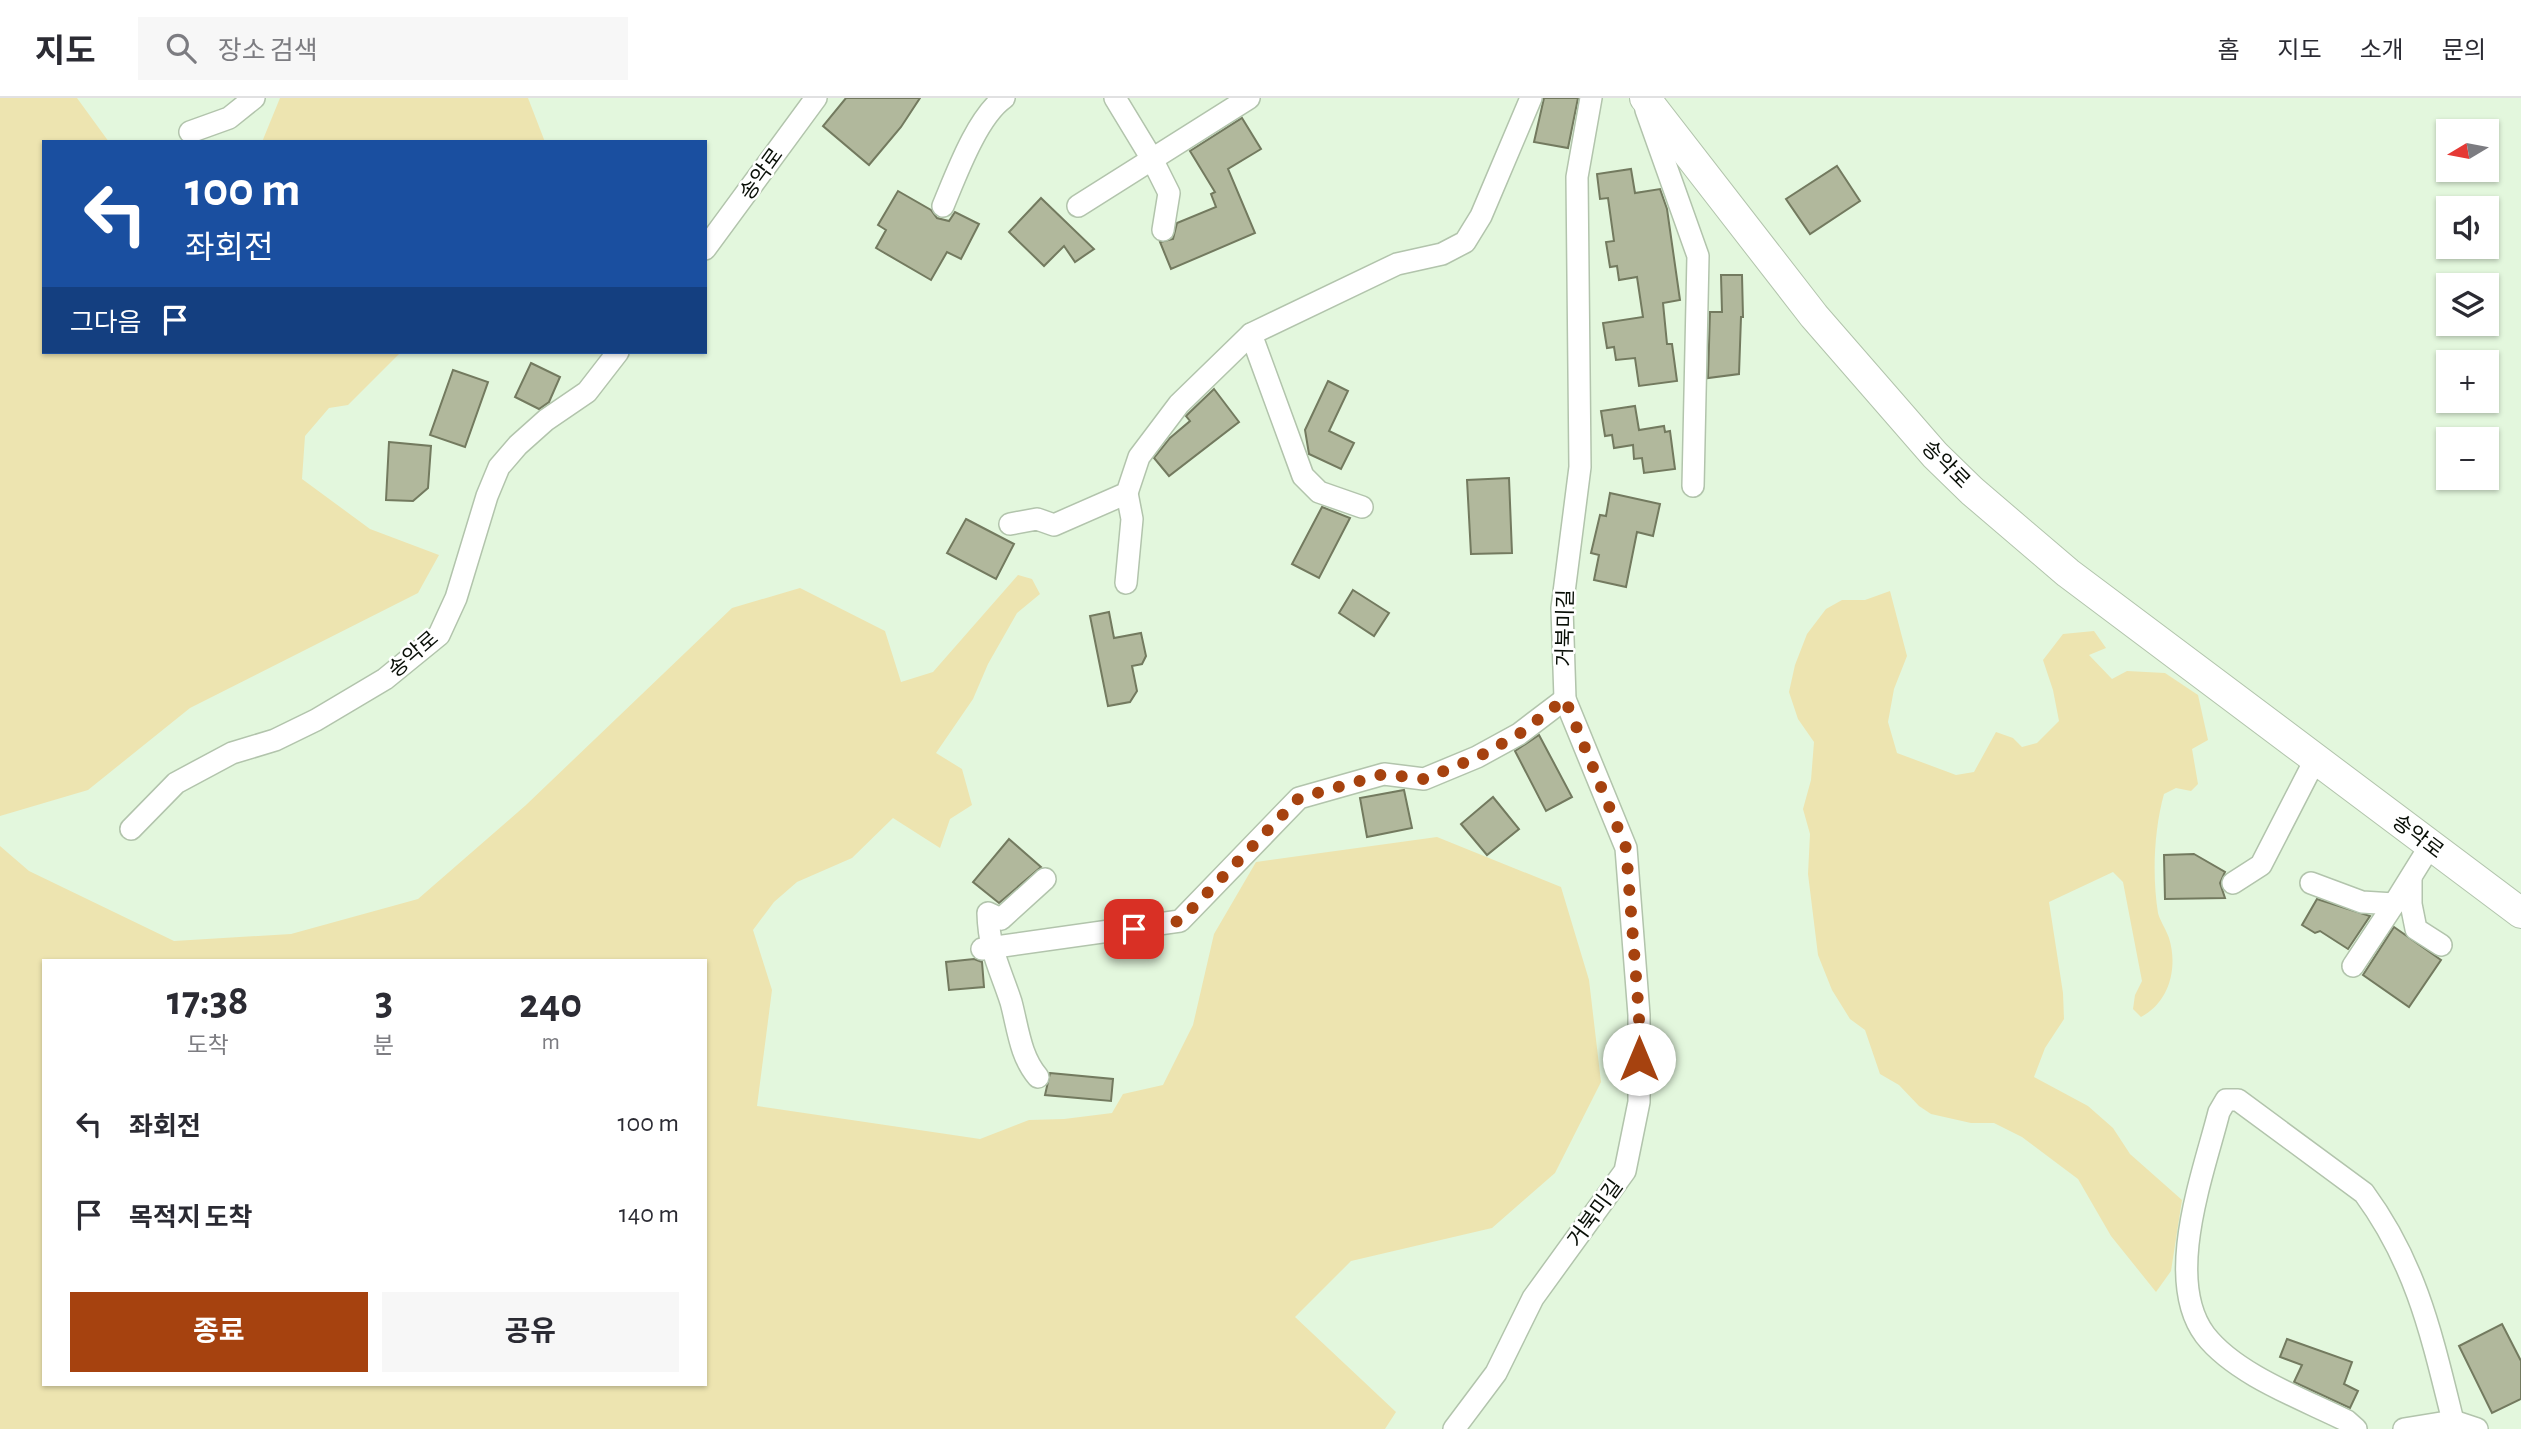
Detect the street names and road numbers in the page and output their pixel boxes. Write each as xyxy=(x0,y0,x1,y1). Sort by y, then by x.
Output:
street label: 송악로 xyxy=(735,144,787,204)
street label: 송악로 xyxy=(1918,436,1974,492)
street label: 거북미길 xyxy=(1553,589,1577,667)
street label: 송악로 xyxy=(384,627,442,681)
street label: 송악로 xyxy=(2388,810,2448,862)
street label: 거북미길 xyxy=(1563,1175,1627,1251)

